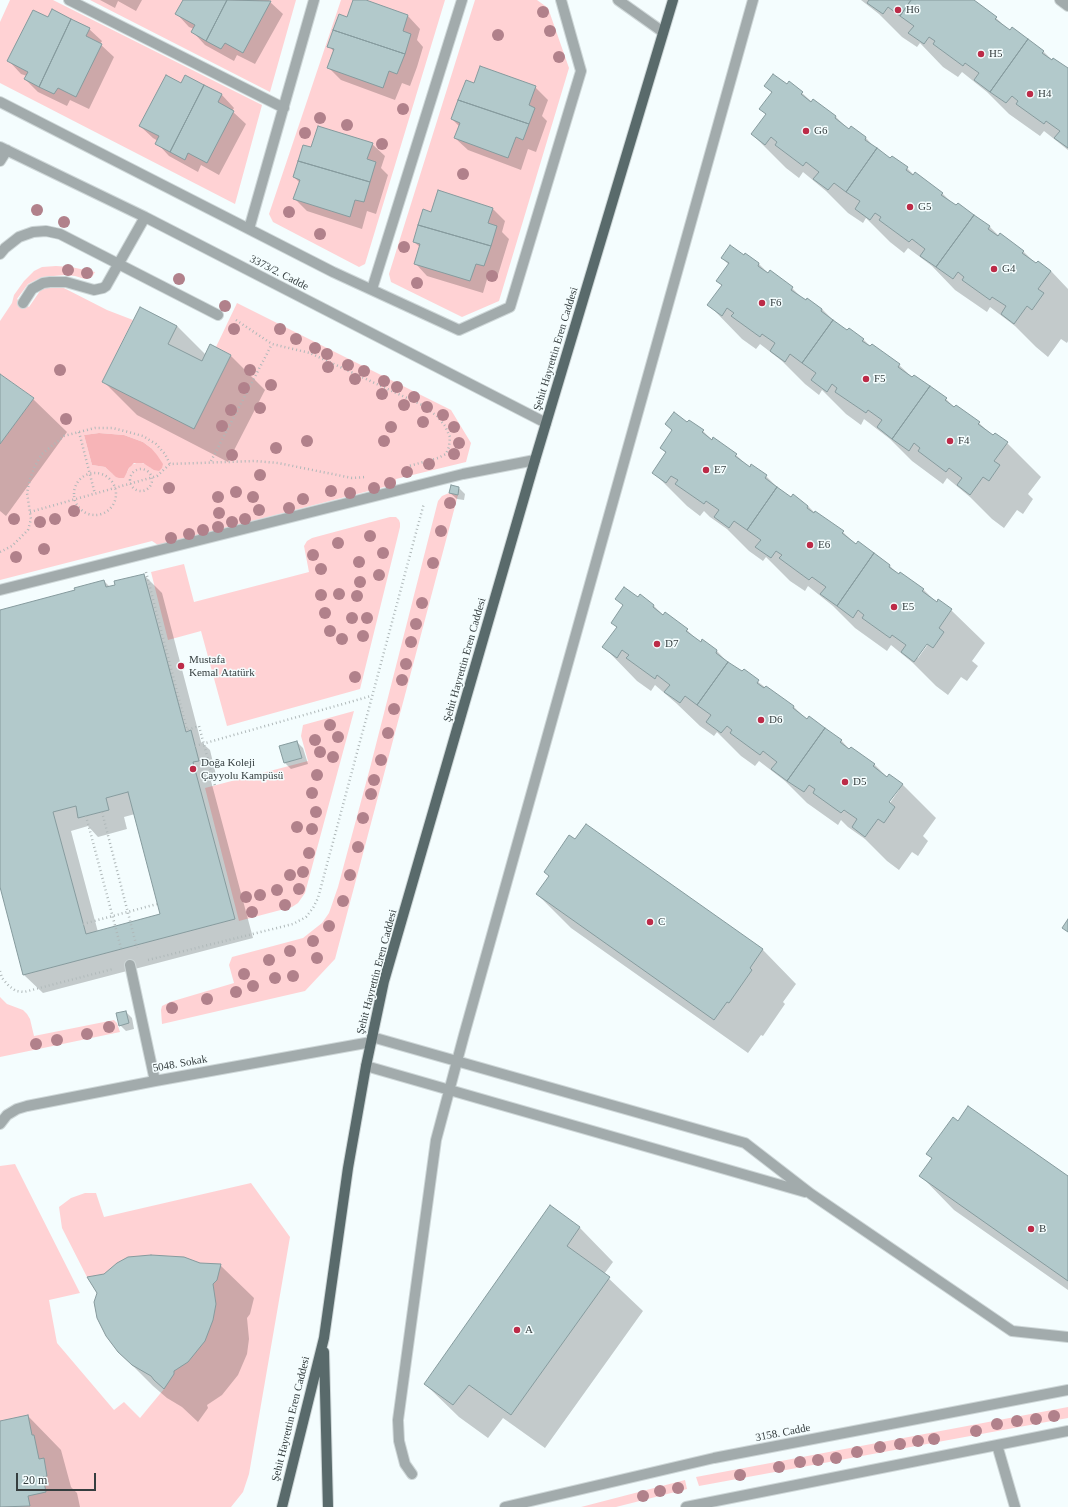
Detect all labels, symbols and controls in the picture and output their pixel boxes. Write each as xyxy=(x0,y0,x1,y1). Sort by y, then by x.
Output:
place label: H6 xyxy=(906,3,919,17)
marker: H6 xyxy=(893,5,903,15)
place label: H5 xyxy=(989,47,1002,61)
marker: H5 xyxy=(976,49,986,59)
place label: H4 xyxy=(1038,87,1051,101)
marker: H4 xyxy=(1025,89,1035,99)
place label: G6 xyxy=(814,124,827,138)
marker: G6 xyxy=(801,126,811,136)
place label: G5 xyxy=(918,200,931,214)
marker: G5 xyxy=(905,202,915,212)
street label: 3373/2. Cadde xyxy=(247,253,311,293)
place label: G4 xyxy=(1002,262,1015,276)
marker: G4 xyxy=(989,264,999,274)
street label: Şehit Hayrettin Eren Caddesi xyxy=(531,286,581,412)
place label: F6 xyxy=(770,296,782,310)
marker: F6 xyxy=(757,298,767,308)
place label: F5 xyxy=(874,372,886,386)
marker: F5 xyxy=(861,374,871,384)
place label: F4 xyxy=(958,434,970,448)
marker: F4 xyxy=(945,436,955,446)
place label: E7 xyxy=(714,463,726,477)
marker: E7 xyxy=(701,465,711,475)
place label: E6 xyxy=(818,538,830,552)
marker: E6 xyxy=(805,540,815,550)
street label: Şehit Hayrettin Eren Caddesi xyxy=(441,596,489,724)
place label: E5 xyxy=(902,600,914,614)
marker: E5 xyxy=(889,602,899,612)
place label: D7 xyxy=(665,637,678,651)
marker: D7 xyxy=(652,639,662,649)
place label: Mustafa Kemal Atatürk xyxy=(189,653,255,679)
marker: Mustafa Kemal Atatürk xyxy=(176,661,186,671)
place label: D6 xyxy=(769,713,782,727)
marker: D6 xyxy=(756,715,766,725)
place label: Doğa Koleji Çayyolu Kampüsü xyxy=(201,756,283,782)
marker: Doğa Koleji Çayyolu Kampüsü xyxy=(188,764,198,774)
place label: D5 xyxy=(853,775,866,789)
marker: D5 xyxy=(840,777,850,787)
street label: Şehit Hayrettin Eren Caddesi xyxy=(354,908,400,1036)
place label: C xyxy=(658,915,665,929)
marker: C xyxy=(645,917,655,927)
street label: 5048. Sokak xyxy=(152,1053,208,1075)
place label: B xyxy=(1039,1222,1046,1236)
marker: B xyxy=(1026,1224,1036,1234)
place label: A xyxy=(525,1323,533,1337)
marker: A xyxy=(512,1325,522,1335)
street label: Şehit Hayrettin Eren Caddesi xyxy=(269,1355,313,1483)
street label: 3158. Cadde xyxy=(754,1421,812,1445)
scale bar xyxy=(18,1465,98,1491)
text: 20 m xyxy=(23,1473,47,1487)

